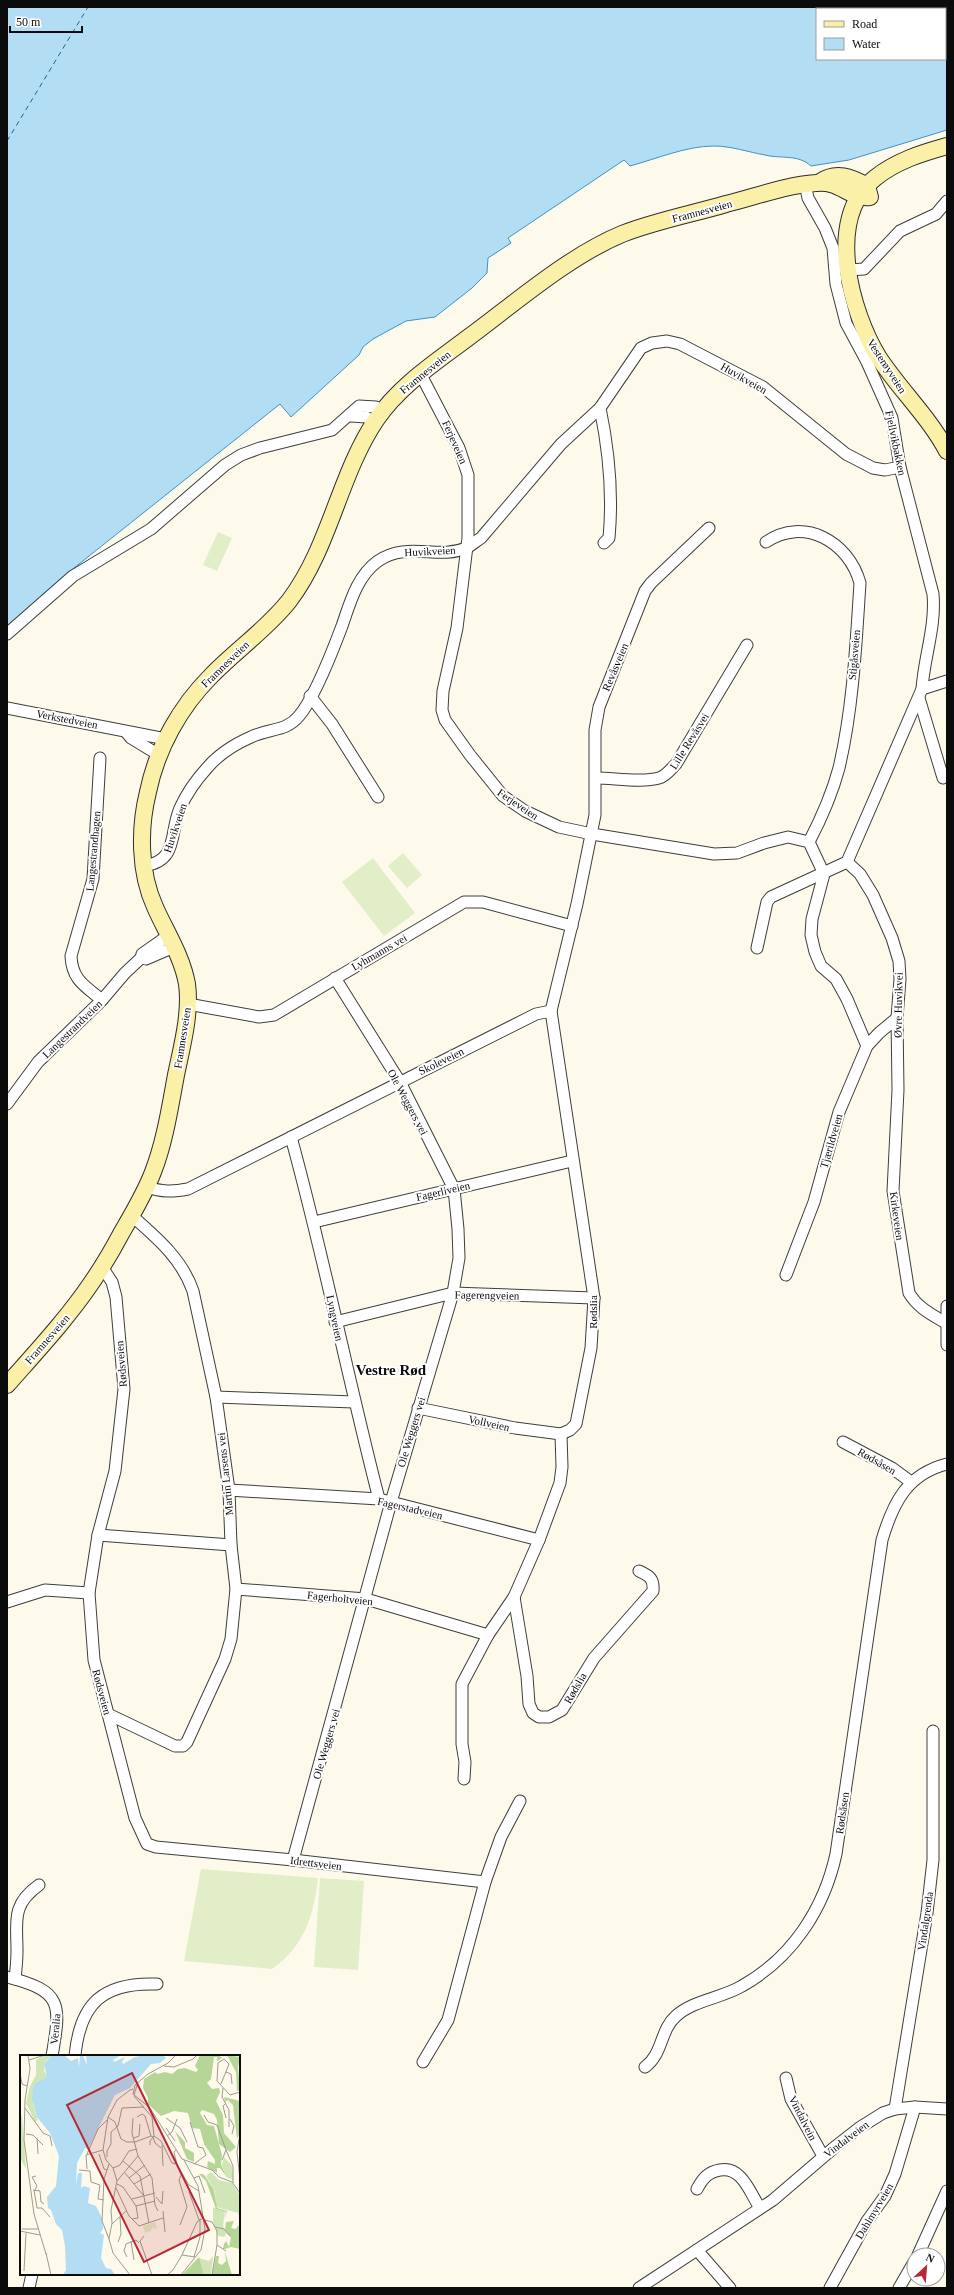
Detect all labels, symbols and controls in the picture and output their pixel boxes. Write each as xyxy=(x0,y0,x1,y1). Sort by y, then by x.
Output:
scale bar xyxy=(10,8,82,34)
legend xyxy=(816,8,946,60)
text: 50 m xyxy=(16,15,41,29)
text: Road xyxy=(852,17,877,31)
text: Water xyxy=(852,37,880,51)
street label: Framnesveien xyxy=(671,197,734,225)
street label: Vesterøyveien xyxy=(865,337,909,396)
street label: Framnesveien xyxy=(397,348,453,396)
street label: Huvikveien xyxy=(719,360,770,396)
street label: Fjellvikbakken xyxy=(883,409,909,477)
street label: Ferjeveien xyxy=(440,418,470,466)
street label: Huvikveien xyxy=(404,544,456,558)
street label: Stigåsveien xyxy=(846,629,862,681)
street label: Framnesveien xyxy=(199,638,252,690)
street label: Revåsveien xyxy=(600,641,631,693)
street label: Verkstedveien xyxy=(35,707,99,731)
street label: Lille Revåsvei xyxy=(667,711,711,771)
street label: Ferjeveien xyxy=(495,786,541,822)
street label: Huvikveien xyxy=(161,801,189,854)
street label: Langestrandhagen xyxy=(84,810,103,892)
street label: Lyhmanns vei xyxy=(349,931,409,973)
street label: Øvre Huvikvei xyxy=(891,972,905,1038)
street label: Langestrandveien xyxy=(40,997,105,1060)
street label: Framnesveien xyxy=(171,1006,193,1069)
street label: Skoleveien xyxy=(416,1045,466,1077)
street label: Ole Weggers vei xyxy=(386,1067,430,1137)
street label: Tjærildveien xyxy=(817,1112,845,1170)
street label: Fagerliveien xyxy=(415,1179,472,1203)
street label: Kirkeveien xyxy=(888,1191,906,1242)
street label: Fagerengveien xyxy=(455,1288,520,1302)
street label: Lyngveien xyxy=(324,1294,346,1342)
street label: Rødslia xyxy=(587,1295,599,1329)
street label: Framnesveien xyxy=(22,1311,72,1366)
street label: Rødsveien xyxy=(113,1340,129,1388)
district label: Vestre Rød xyxy=(356,1362,427,1378)
street label: Ole Weggers vei xyxy=(395,1395,427,1469)
street label: Vollveien xyxy=(467,1413,511,1433)
street label: Martin Larsens vei xyxy=(215,1432,235,1516)
street label: Rødsåsen xyxy=(856,1445,899,1477)
street label: Fagerstadveien xyxy=(376,1495,444,1521)
street label: Fagerholtveien xyxy=(307,1589,374,1607)
street label: Rødsveien xyxy=(90,1668,114,1716)
street label: Rødslia xyxy=(561,1670,589,1706)
street label: Ole Weggers vei xyxy=(310,1707,342,1781)
street label: Rødsåsen xyxy=(833,1791,851,1835)
street label: Idrettsveien xyxy=(289,1854,343,1872)
street label: Vindalgrenda xyxy=(915,1891,935,1951)
street label: Veralia xyxy=(48,2013,62,2045)
inset map xyxy=(20,2055,240,2275)
street label: Vindalvein xyxy=(787,2094,820,2143)
street label: Vindalveien xyxy=(821,2118,871,2160)
street label: Dahlmyrveien xyxy=(853,2181,896,2241)
north arrow xyxy=(906,2247,946,2287)
text: N xyxy=(924,2251,937,2265)

